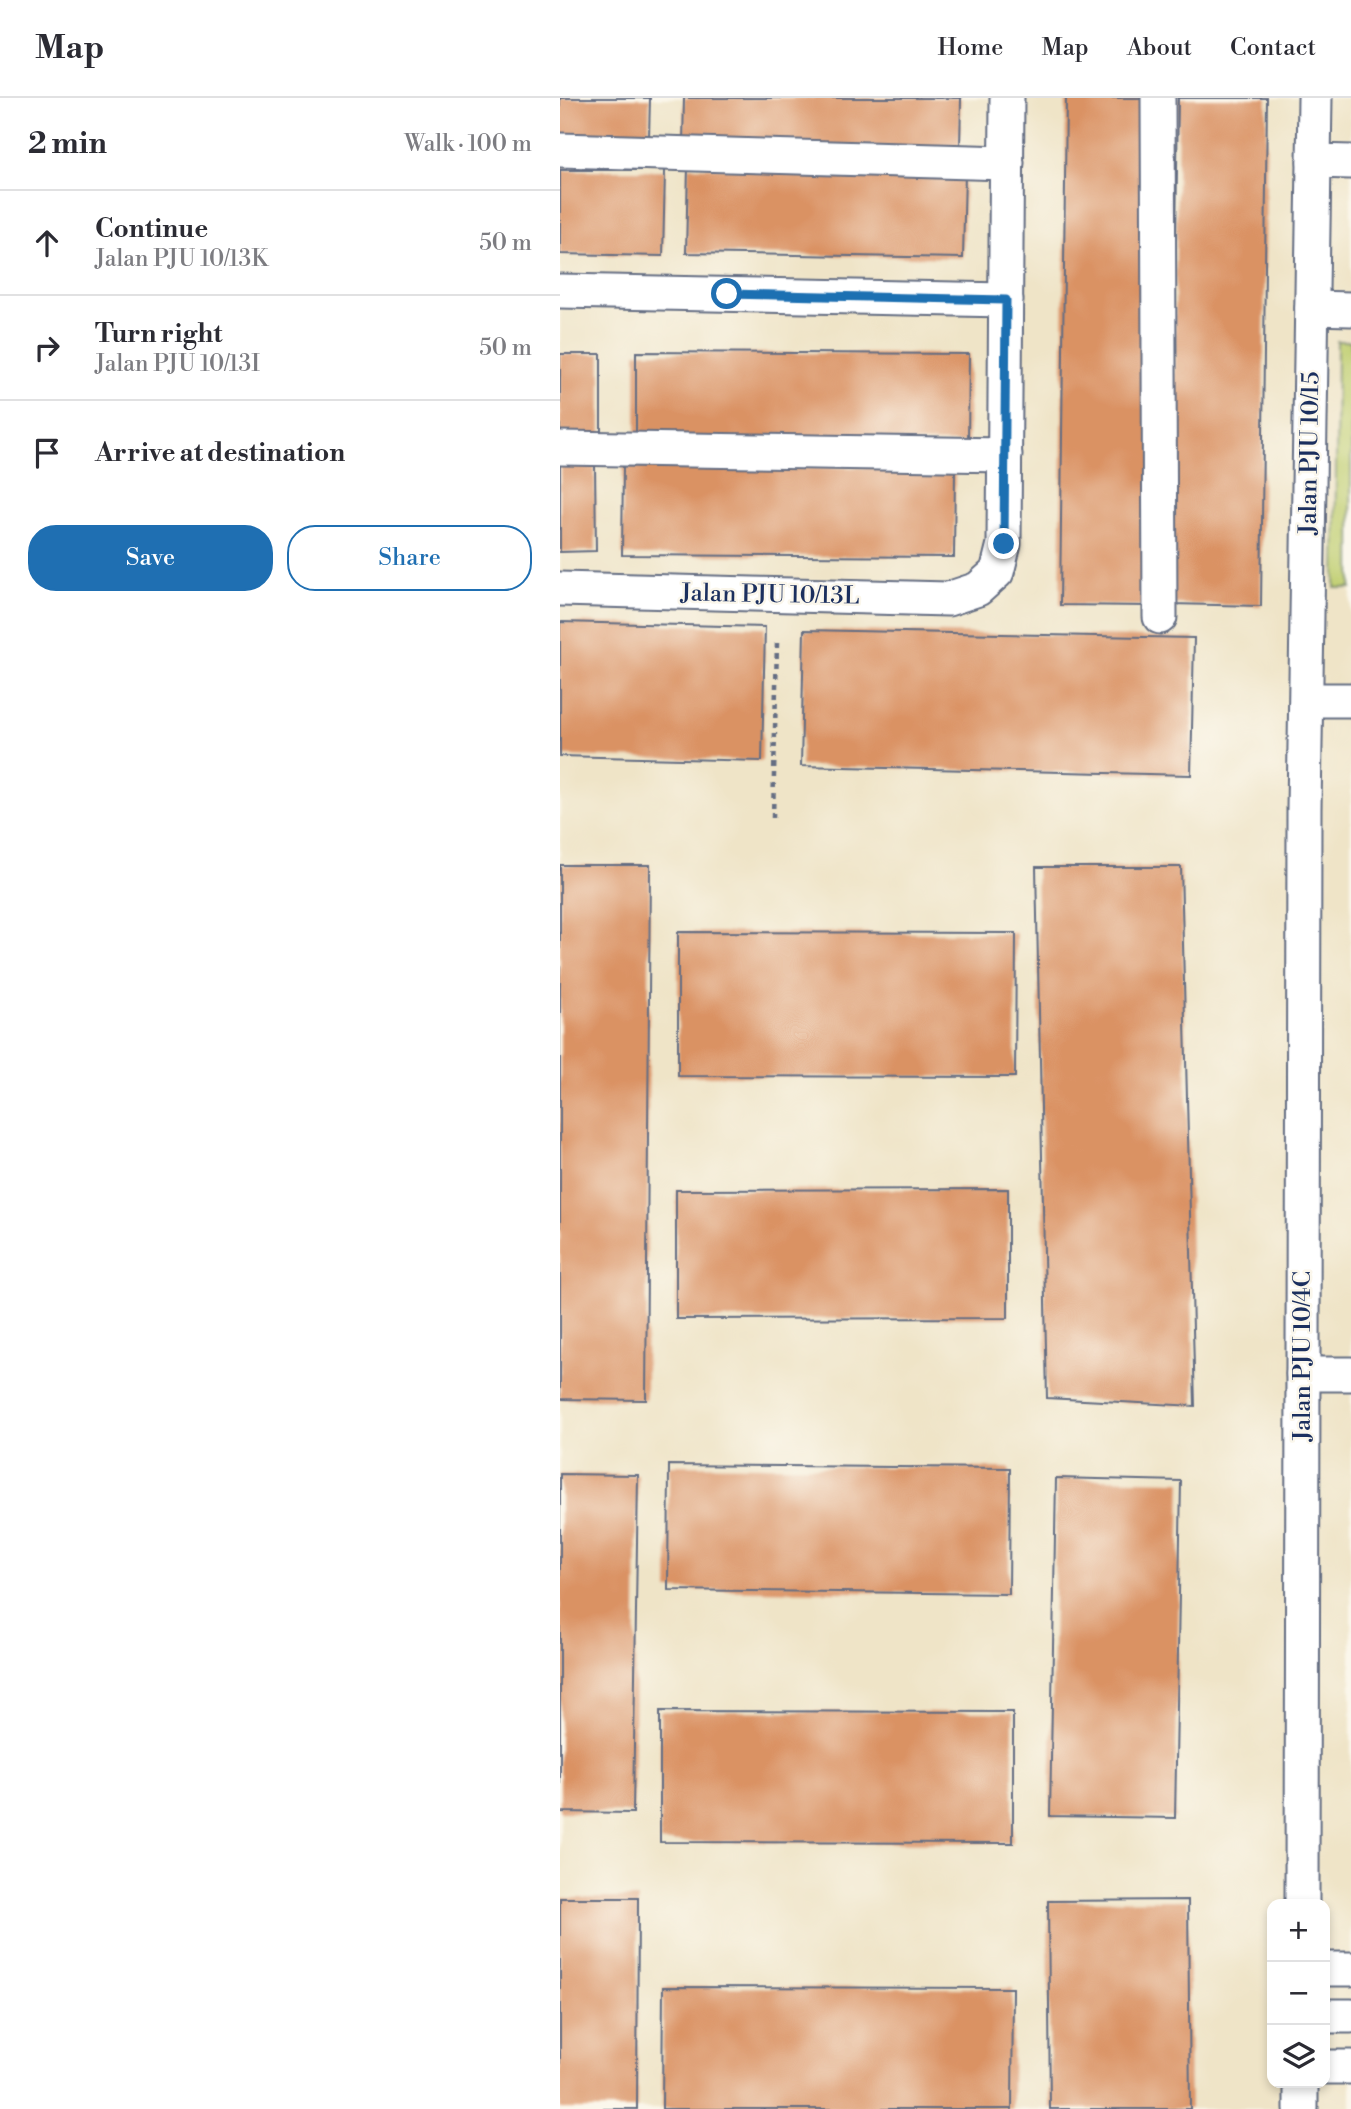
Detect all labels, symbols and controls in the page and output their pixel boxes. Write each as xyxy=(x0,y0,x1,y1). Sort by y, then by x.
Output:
text: Map xyxy=(35,28,104,69)
text: Home xyxy=(938,33,1003,63)
text: Map xyxy=(1041,33,1089,63)
text: About xyxy=(1127,33,1192,63)
text: Contact xyxy=(1230,33,1316,63)
text: 2 min xyxy=(28,125,107,163)
text: Walk · 100 m xyxy=(404,130,532,158)
text: Continue xyxy=(95,213,208,245)
icon: ahead xyxy=(28,224,66,262)
text: 50 m xyxy=(479,229,532,257)
text: Jalan PJU 10/13K xyxy=(95,245,268,273)
route start xyxy=(711,278,742,309)
text: Turn right xyxy=(95,318,223,350)
icon: right xyxy=(28,329,66,367)
text: 50 m xyxy=(479,334,532,362)
text: Jalan PJU 10/13I xyxy=(95,350,260,378)
street label: Jalan PJU 10/15 xyxy=(1294,371,1326,536)
icon: arrive xyxy=(28,434,66,472)
text: Arrive at destination xyxy=(95,437,345,469)
button: Save xyxy=(28,525,273,591)
button: Share xyxy=(287,525,532,591)
route end xyxy=(988,528,1019,559)
street label: Jalan PJU 10/13L xyxy=(679,578,860,612)
street label: Jalan PJU 10/4C xyxy=(1288,1271,1318,1442)
map controls xyxy=(1267,1899,1330,2088)
button: + xyxy=(1267,1899,1330,1962)
button: − xyxy=(1267,1962,1330,2025)
button: layers xyxy=(1267,2025,1330,2088)

